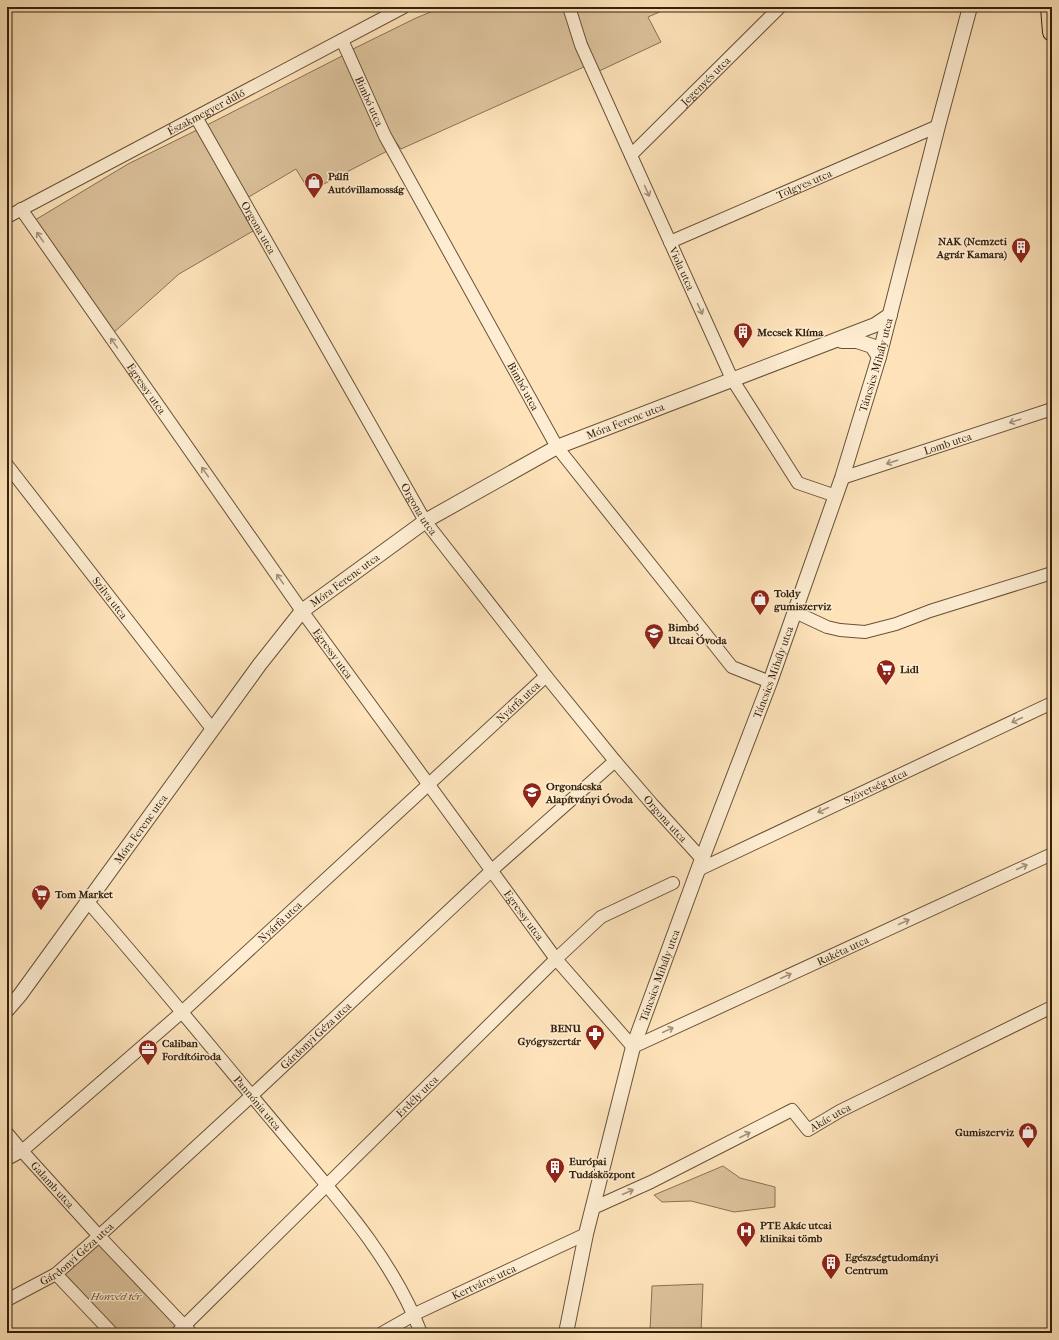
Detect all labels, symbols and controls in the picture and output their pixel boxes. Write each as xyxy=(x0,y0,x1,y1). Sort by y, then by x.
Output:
street label: Jegenyés utca xyxy=(677,53,734,109)
street label: Bimbó utca xyxy=(353,74,387,129)
street label: Északmegyer dűlő xyxy=(165,86,247,138)
street label: Tölgyes utca xyxy=(774,166,835,202)
place label: Pálfi Autóvillamosság xyxy=(327,170,405,196)
shop icon: Pálfi Autóvillamosság xyxy=(303,171,325,199)
one-way arrow xyxy=(644,184,651,196)
street label: Orgona utca xyxy=(239,199,279,257)
one-way arrow xyxy=(36,231,44,242)
place label: NAK (Nemzeti Agrár Kamara) xyxy=(936,235,1008,261)
building icon: NAK (Nemzeti Agrár Kamara) xyxy=(1010,236,1032,264)
street label: Viola utca xyxy=(666,244,698,293)
one-way arrow xyxy=(697,303,704,315)
street label: Táncsics Mihály utca xyxy=(856,316,895,414)
building icon: Mecsek Klíma xyxy=(732,321,754,349)
place label: Mecsek Klíma xyxy=(756,326,824,339)
one-way arrow xyxy=(110,338,118,349)
street label: Bimbó utca xyxy=(505,360,542,413)
street label: Egressy utca xyxy=(124,361,169,417)
street label: Móra Ferenc utca xyxy=(584,400,667,442)
one-way arrow xyxy=(1009,418,1022,425)
street label: Lomb utca xyxy=(922,429,974,457)
one-way arrow xyxy=(885,459,898,466)
one-way arrow xyxy=(201,467,209,478)
street label: Orgona utca xyxy=(398,481,440,538)
street label: Móra Ferenc utca xyxy=(307,550,383,610)
one-way arrow xyxy=(276,573,284,584)
street label: Szilva utca xyxy=(90,574,131,622)
place label: Toldy gumiszerviz xyxy=(773,587,832,613)
shop icon: Toldy gumiszerviz xyxy=(749,588,771,616)
place label: Bimbó Utcai Óvoda xyxy=(667,621,728,647)
school or university icon: Bimbó Utcai Óvoda xyxy=(643,622,665,650)
street label: Táncsics Mihály utca xyxy=(750,623,796,720)
street label: Egressy utca xyxy=(310,626,356,682)
supermarket icon: Lidl xyxy=(875,658,897,686)
place label: Lidl xyxy=(900,663,920,676)
street label: Nyárfa utca xyxy=(493,678,543,725)
one-way arrow xyxy=(1011,717,1023,724)
street label: Szövetség utca xyxy=(842,765,910,807)
place label: Orgonácska Alapítványi Óvoda xyxy=(545,780,634,806)
school or university icon: Orgonácska Alapítványi Óvoda xyxy=(521,781,543,809)
street label: Móra Ferenc utca xyxy=(111,791,170,866)
street label: Orgona utca xyxy=(641,793,690,845)
one-way arrow xyxy=(817,807,829,814)
one-way arrow xyxy=(1016,863,1028,870)
supermarket icon: Tom Market xyxy=(30,883,52,911)
street label: Egressy utca xyxy=(501,887,547,944)
place label: Tom Market xyxy=(54,888,114,901)
street label: Nyárfa utca xyxy=(255,898,305,945)
one-way arrow xyxy=(898,918,910,925)
street label: Táncsics Mihály utca xyxy=(636,927,682,1023)
street label: Rakéta utca xyxy=(815,933,871,968)
one-way arrow xyxy=(780,972,792,979)
street label: Gárdonyi Géza utca xyxy=(278,999,354,1072)
place label: BENU Gyógyszertár xyxy=(517,1022,581,1048)
pharmacy icon: BENU Gyógyszertár xyxy=(584,1023,606,1051)
one-way arrow xyxy=(662,1026,674,1033)
place label: Caliban Fordítóiroda xyxy=(161,1037,222,1063)
office icon: Caliban Fordítóiroda xyxy=(137,1038,159,1066)
street label: Erdély utca xyxy=(393,1072,441,1120)
street label: Pannónia utca xyxy=(231,1073,285,1133)
street label: Akác utca xyxy=(806,1100,853,1135)
shop icon: Gumiszerviz xyxy=(1017,1121,1039,1149)
place label: Gumiszerviz xyxy=(955,1126,1014,1139)
one-way arrow xyxy=(739,1131,751,1138)
place label: Európai Tudásközpont xyxy=(568,1155,636,1181)
building icon: Európai Tudásközpont xyxy=(544,1156,566,1184)
street label: Galamb utca xyxy=(28,1159,78,1211)
one-way arrow xyxy=(622,1188,634,1195)
street label: Gárdonyi Géza utca xyxy=(37,1219,117,1288)
place label: PTE Akác utcai klinikai tömb xyxy=(759,1219,832,1245)
hospital icon: PTE Akác utcai klinikai tömb xyxy=(735,1220,757,1248)
place label: Egészségtudományi Centrum xyxy=(845,1251,939,1277)
building icon: Egészségtudományi Centrum xyxy=(820,1252,842,1280)
street label: Kertváros utca xyxy=(450,1261,519,1302)
park label: Honvéd tér xyxy=(90,1290,142,1303)

